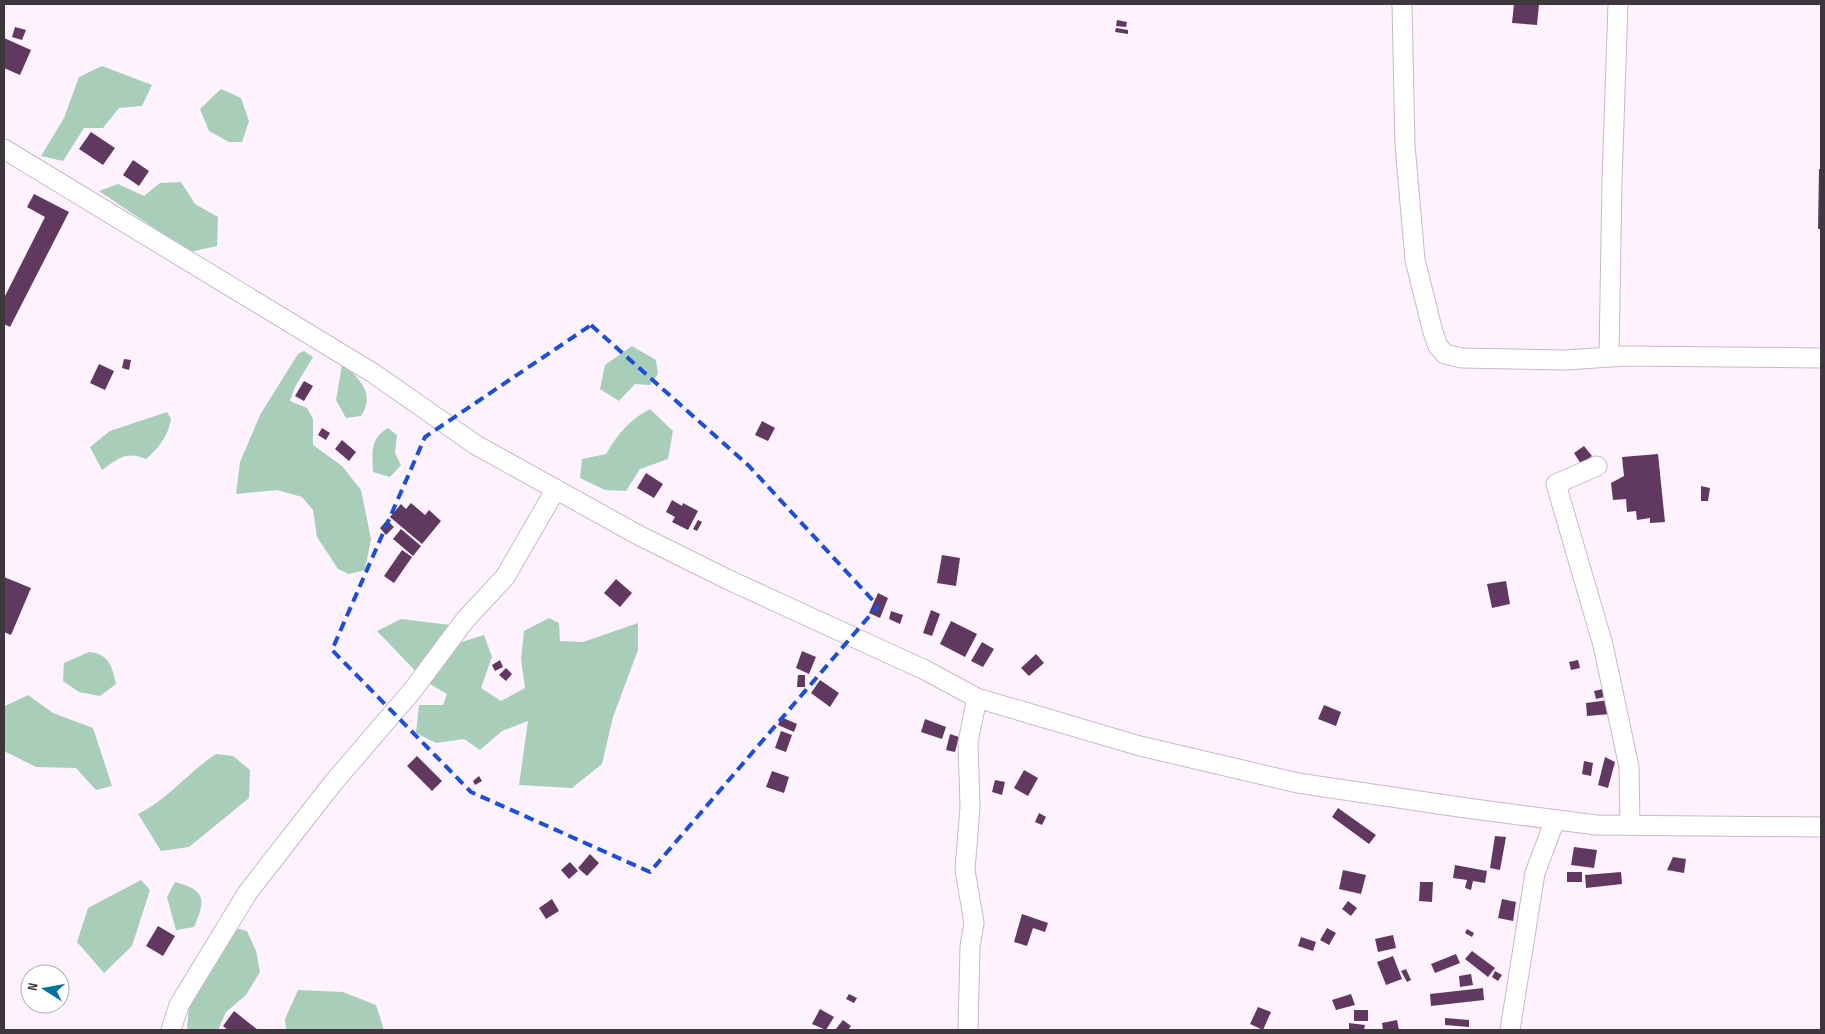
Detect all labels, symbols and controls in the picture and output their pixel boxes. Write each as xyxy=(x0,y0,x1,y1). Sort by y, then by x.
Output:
north arrow xyxy=(20,964,70,1014)
text: N xyxy=(24,981,42,992)

